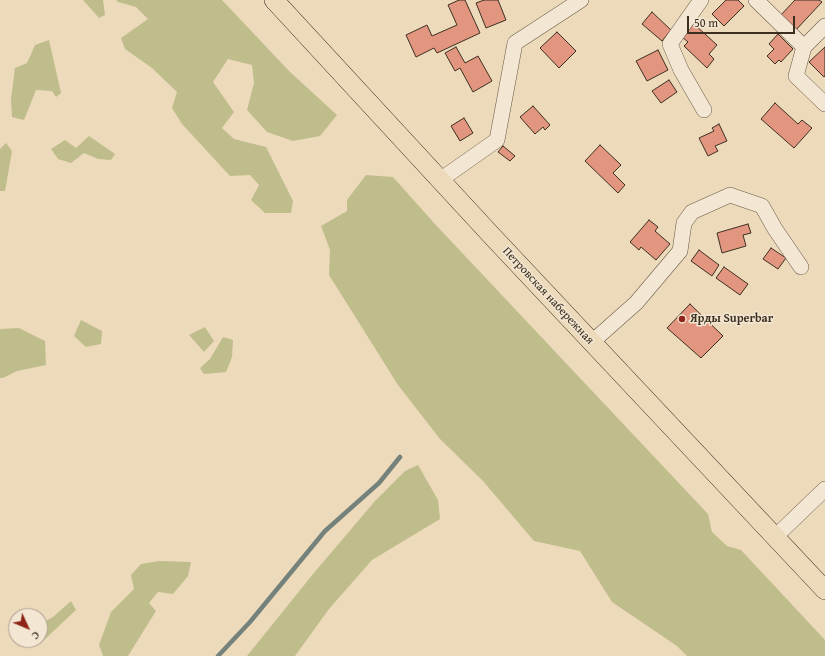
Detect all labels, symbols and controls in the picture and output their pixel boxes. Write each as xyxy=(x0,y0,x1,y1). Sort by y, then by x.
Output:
scale bar xyxy=(689,8,797,34)
text: 50 m xyxy=(694,14,718,31)
street label: Петровская набережная xyxy=(499,244,597,348)
place label: Ярды Superbar xyxy=(690,312,773,326)
marker: Ярды Superbar xyxy=(677,314,687,324)
north arrow xyxy=(8,608,48,648)
text: С xyxy=(28,628,44,643)

